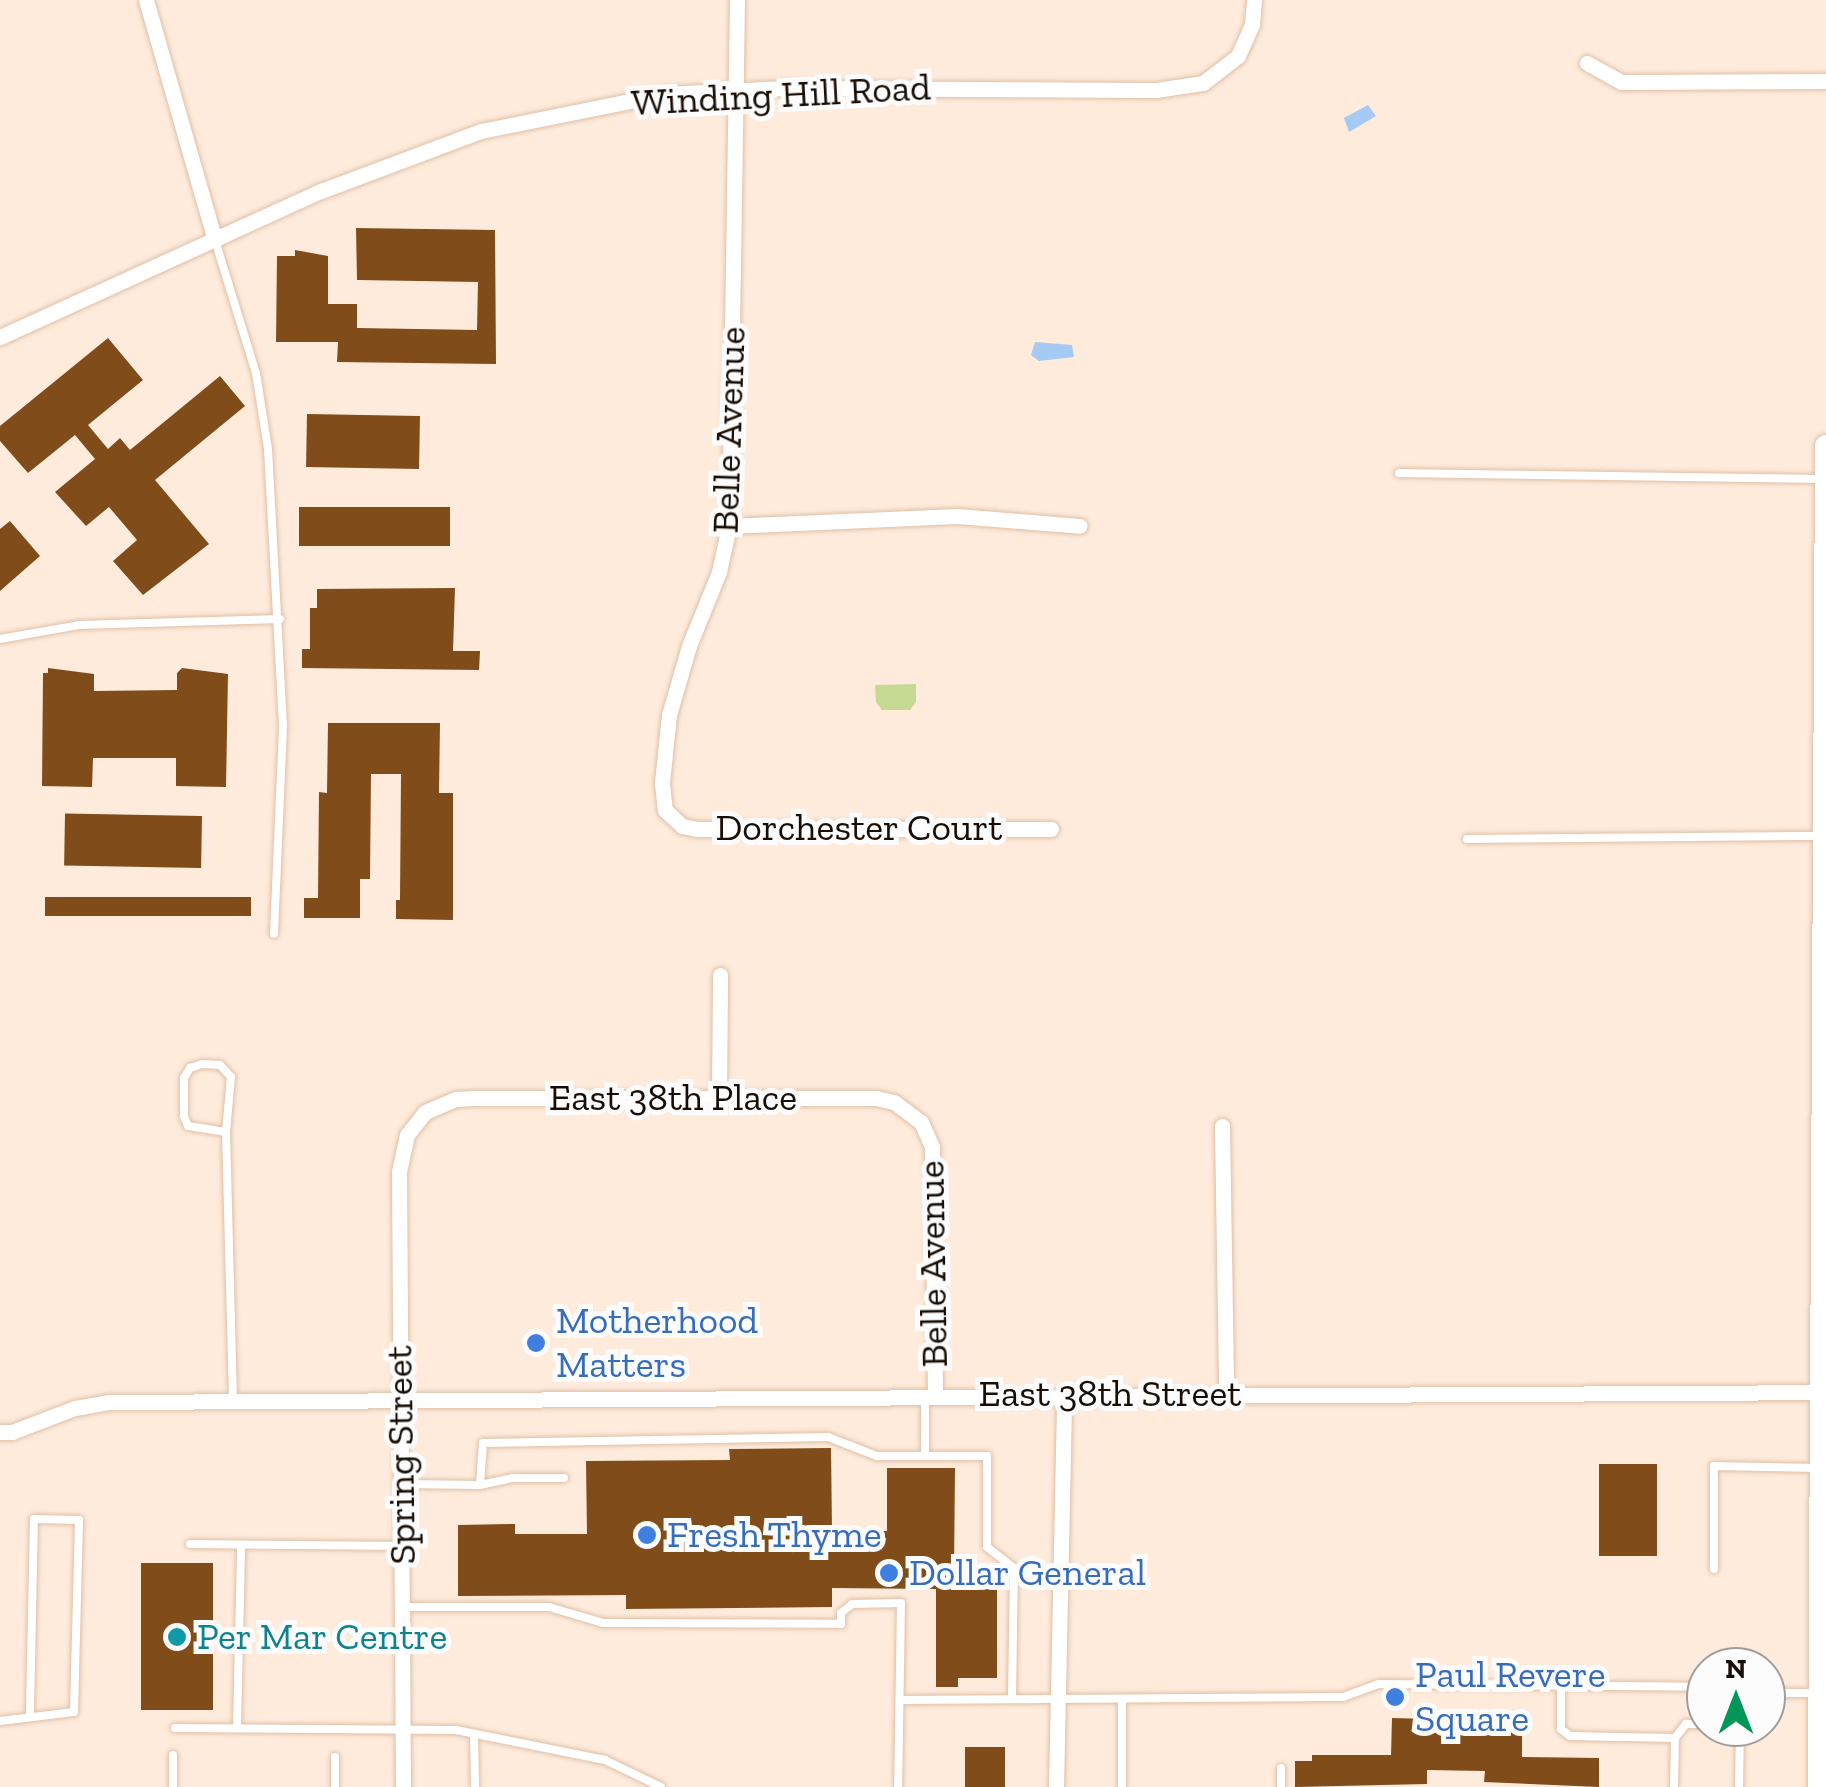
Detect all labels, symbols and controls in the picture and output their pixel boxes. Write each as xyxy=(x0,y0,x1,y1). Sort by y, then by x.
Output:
street label: Winding Hill Road xyxy=(630,64,932,126)
street label: Belle Avenue xyxy=(703,325,755,535)
street label: Dorchester Court xyxy=(715,805,1003,851)
street label: East 38th Place xyxy=(549,1075,797,1121)
street label: Belle Avenue xyxy=(908,1160,958,1368)
place label: Motherhood Matters xyxy=(556,1298,758,1388)
marker: Motherhood Matters xyxy=(525,1332,547,1354)
street label: Spring Street xyxy=(376,1345,426,1565)
street label: East 38th Street xyxy=(978,1371,1242,1417)
place label: Fresh Thyme xyxy=(667,1512,883,1558)
marker: Fresh Thyme xyxy=(636,1524,658,1546)
place label: Dollar General xyxy=(909,1550,1147,1596)
marker: Dollar General xyxy=(878,1562,900,1584)
place label: Per Mar Centre xyxy=(197,1614,449,1660)
marker: Per Mar Centre xyxy=(166,1626,188,1648)
north arrow xyxy=(1686,1647,1786,1747)
place label: Paul Revere Square xyxy=(1415,1652,1606,1742)
text: N xyxy=(1725,1652,1747,1685)
marker: Paul Revere Square xyxy=(1384,1686,1406,1708)

